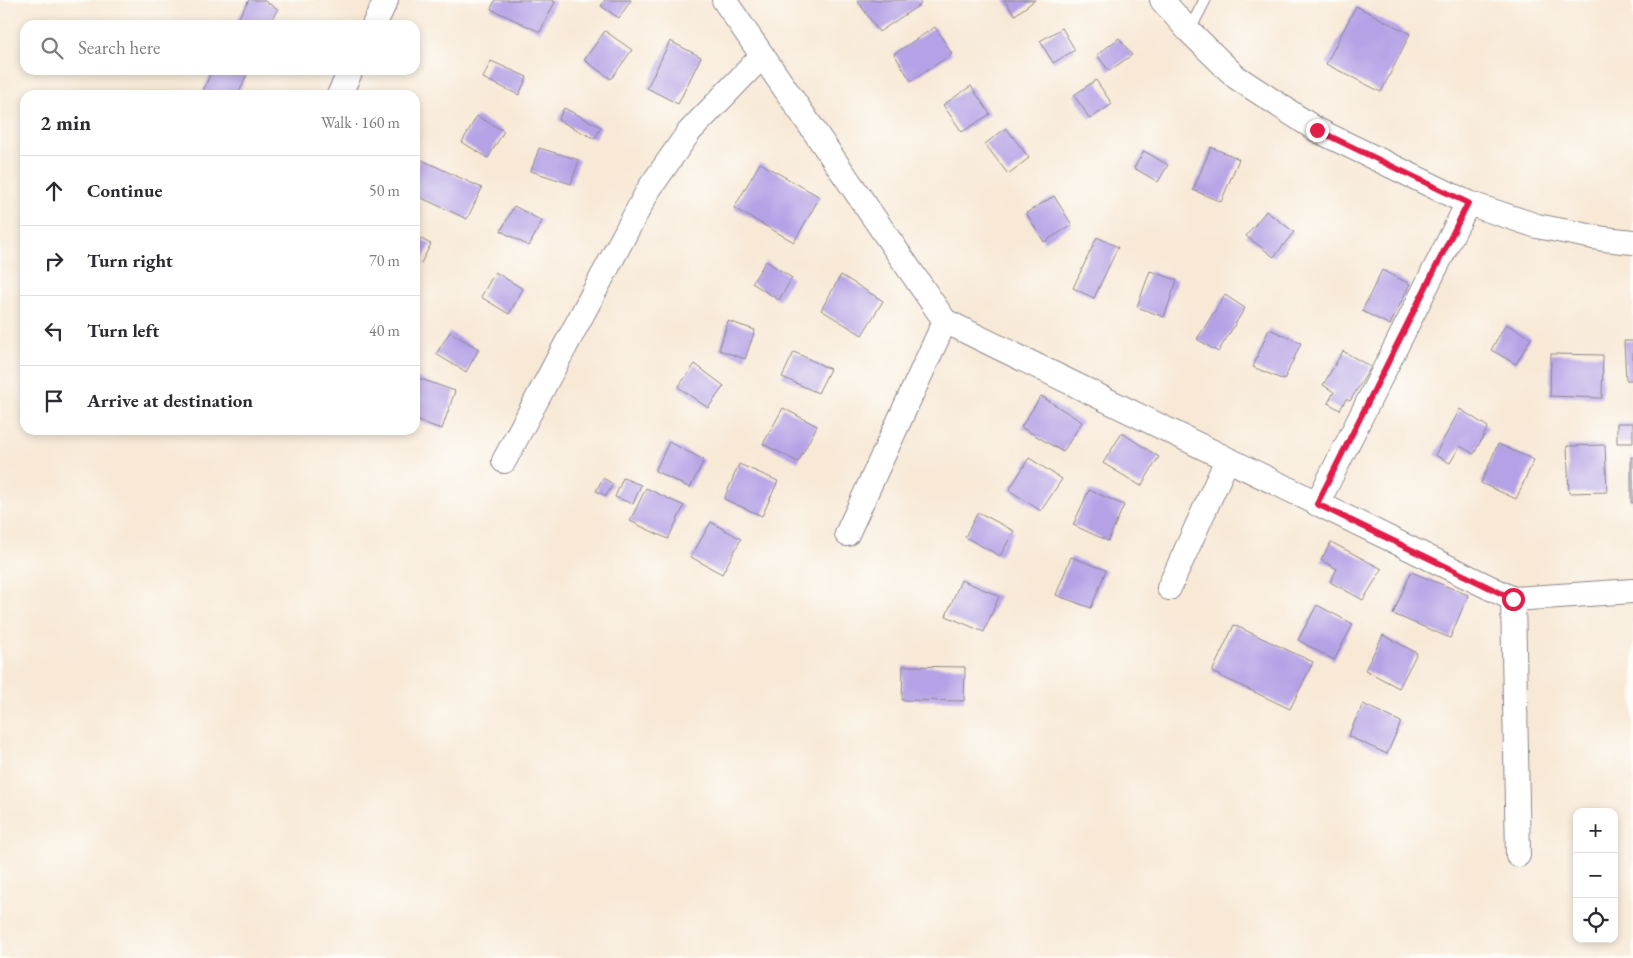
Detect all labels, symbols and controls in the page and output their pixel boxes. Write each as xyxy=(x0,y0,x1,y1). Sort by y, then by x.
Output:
search box xyxy=(20,20,420,75)
icon: search xyxy=(38,34,66,62)
text: Search here xyxy=(78,35,160,60)
text: 2 min xyxy=(40,109,91,136)
text: Walk · 160 m xyxy=(321,112,400,133)
route end xyxy=(1306,119,1329,142)
icon: ahead xyxy=(40,177,68,205)
text: Continue xyxy=(87,178,162,203)
text: 50 m xyxy=(369,180,400,201)
icon: right xyxy=(40,247,68,275)
text: Turn right xyxy=(87,248,173,273)
text: 70 m xyxy=(369,250,400,271)
icon: left xyxy=(40,317,68,345)
text: Turn left xyxy=(87,318,159,343)
text: 40 m xyxy=(369,320,400,341)
icon: arrive xyxy=(40,387,68,415)
text: Arrive at destination xyxy=(87,388,253,413)
route start xyxy=(1502,588,1525,611)
map controls xyxy=(1573,808,1618,943)
button: + xyxy=(1573,808,1618,853)
button: − xyxy=(1573,853,1618,898)
button: locate xyxy=(1573,898,1618,943)

